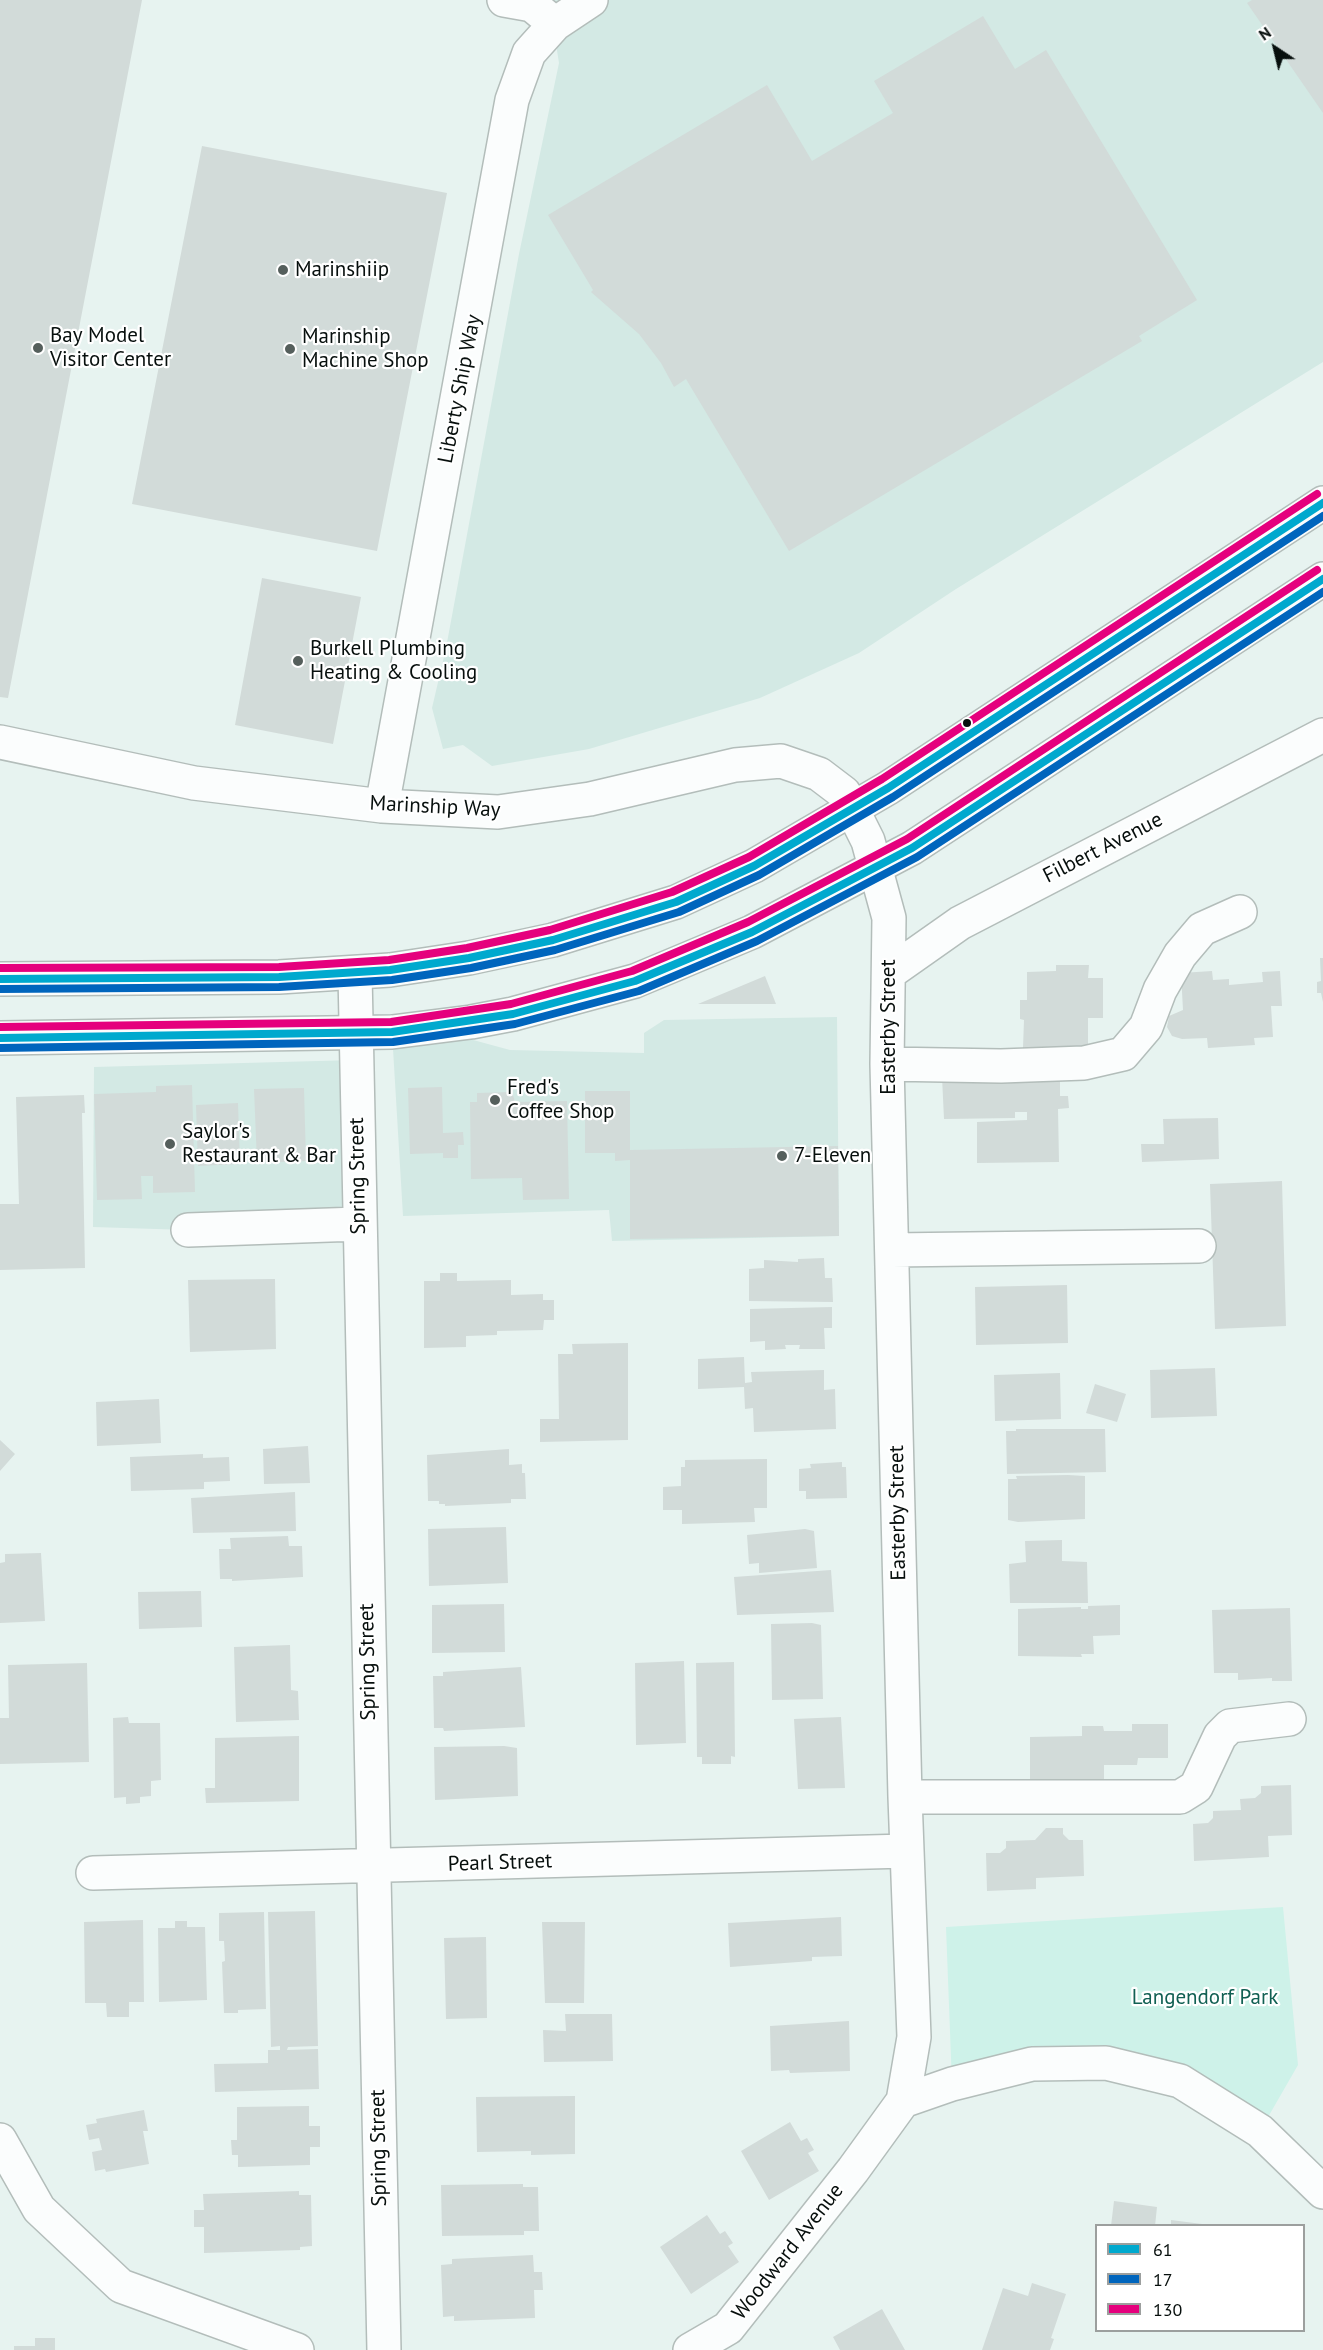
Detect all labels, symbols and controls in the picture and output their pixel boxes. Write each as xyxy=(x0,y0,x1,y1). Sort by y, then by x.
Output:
north arrow xyxy=(1245,18,1305,78)
text: N xyxy=(1255,22,1275,44)
place label: Marinshiip xyxy=(295,257,389,283)
marker: Marinshiip xyxy=(276,263,290,277)
street label: Liberty Ship Way xyxy=(433,313,487,465)
place label: Bay Model Visitor Center xyxy=(50,323,171,373)
place label: Marinship Machine Shop xyxy=(302,324,429,374)
marker: Bay Model Visitor Center xyxy=(31,341,45,355)
marker: Marinship Machine Shop xyxy=(283,342,297,356)
place label: Burkell Plumbing Heating & Cooling xyxy=(310,636,477,686)
marker: Burkell Plumbing Heating & Cooling xyxy=(291,654,305,668)
unlabelled marker xyxy=(961,717,973,729)
street label: Marinship Way xyxy=(369,791,501,823)
street label: Filbert Avenue xyxy=(1039,807,1167,889)
street label: Easterby Street xyxy=(876,959,902,1095)
place label: Fred's Coffee Shop xyxy=(507,1075,614,1125)
marker: Fred's Coffee Shop xyxy=(488,1093,502,1107)
street label: Spring Street xyxy=(344,1117,372,1235)
place label: Saylor's Restaurant & Bar xyxy=(182,1119,336,1169)
marker: Saylor's Restaurant & Bar xyxy=(163,1137,177,1151)
place label: 7-Eleven xyxy=(794,1143,871,1169)
marker: 7-Eleven xyxy=(775,1149,789,1163)
street label: Easterby Street xyxy=(884,1445,912,1581)
street label: Spring Street xyxy=(354,1603,382,1721)
street label: Pearl Street xyxy=(447,1849,553,1877)
park label: Langendorf Park xyxy=(1132,1985,1278,2011)
street label: Spring Street xyxy=(365,2089,393,2207)
street label: Woodward Avenue xyxy=(727,2179,849,2325)
legend xyxy=(1095,2224,1305,2332)
text: 61 xyxy=(1153,2238,1173,2261)
text: 17 xyxy=(1153,2268,1173,2291)
text: 130 xyxy=(1153,2298,1182,2321)

